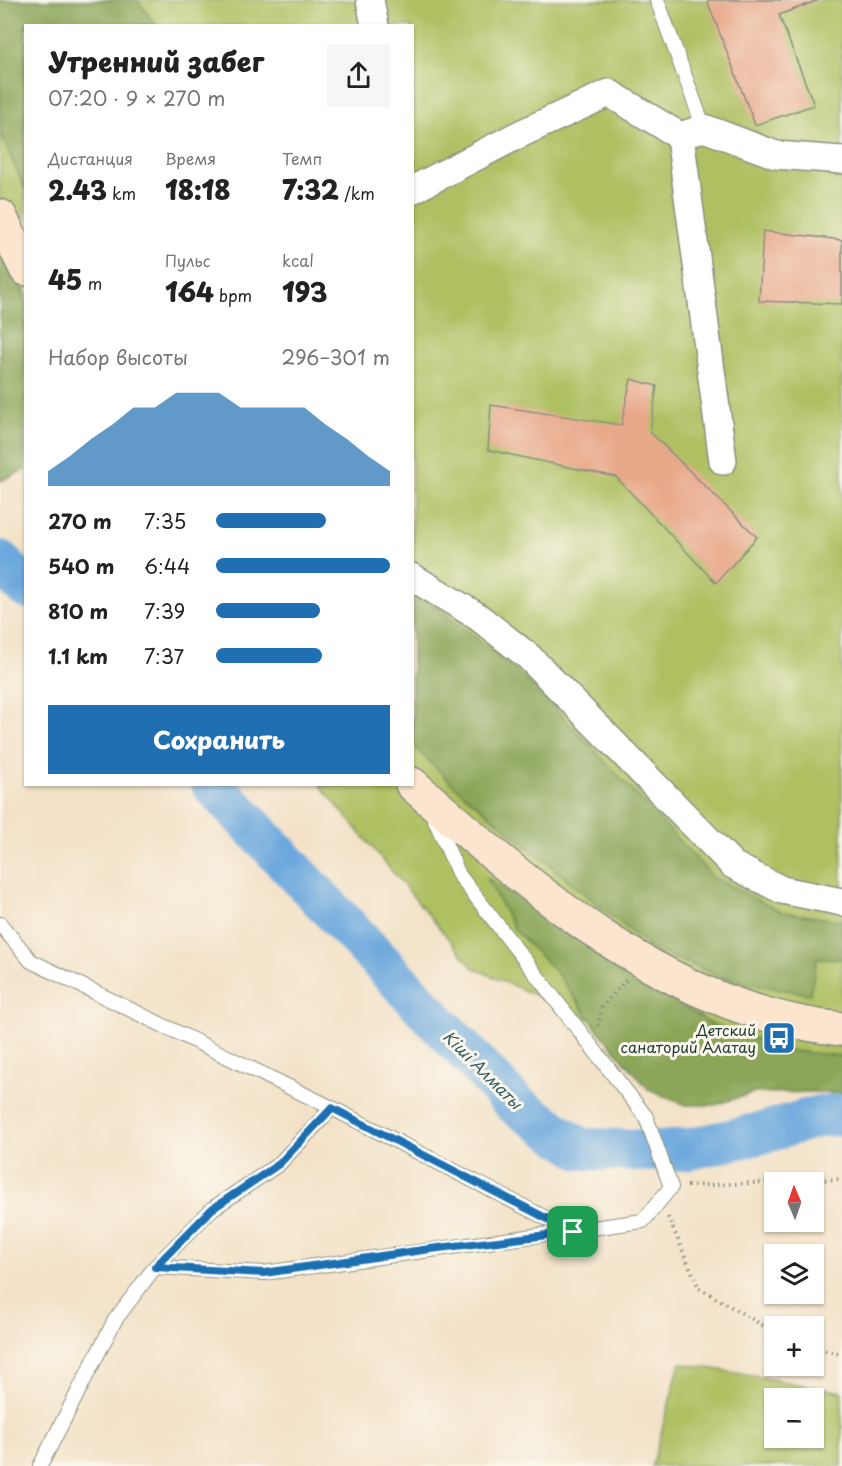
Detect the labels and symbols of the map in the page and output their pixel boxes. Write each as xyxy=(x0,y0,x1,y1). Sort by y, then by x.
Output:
place label: Детский санаторий Алатау xyxy=(620,1018,756,1058)
bus stop icon: Детский санаторий Алатау xyxy=(761,1020,797,1056)
water label: Кіші Алматы xyxy=(438,1024,529,1115)
north arrow xyxy=(764,1172,824,1232)
pin xyxy=(547,1206,598,1257)

